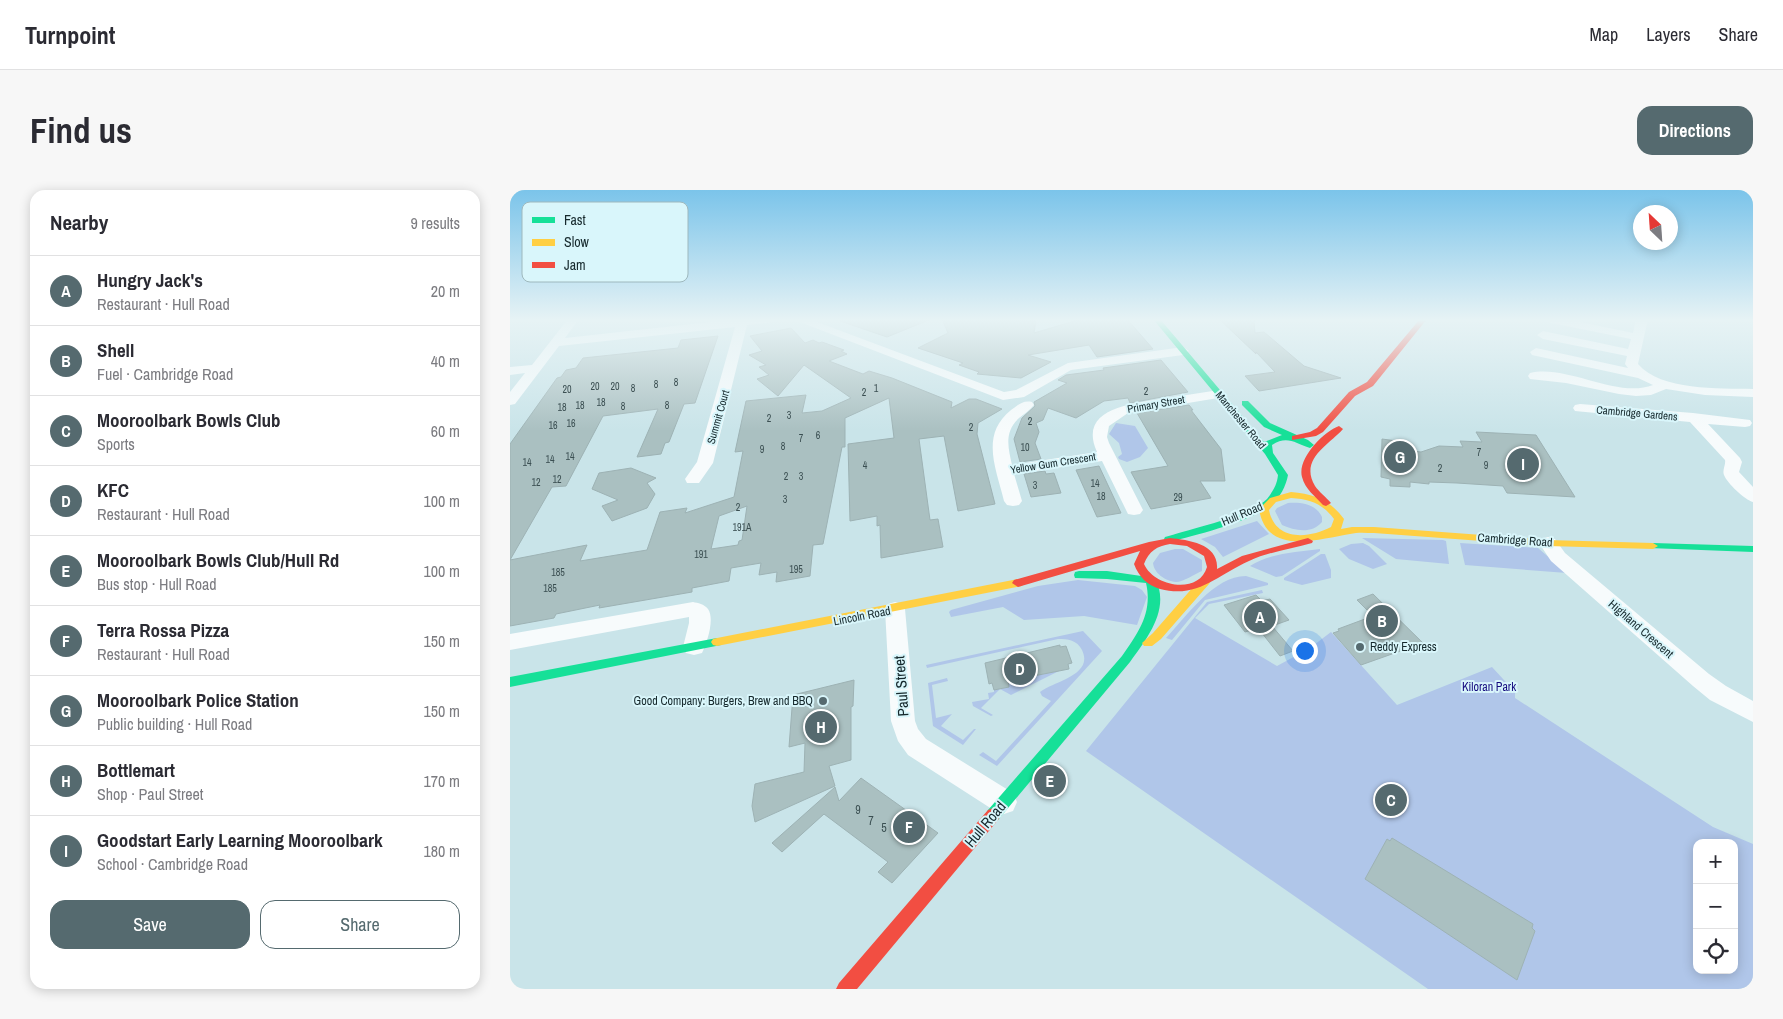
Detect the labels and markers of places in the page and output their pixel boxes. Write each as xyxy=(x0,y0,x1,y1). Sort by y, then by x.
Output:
pin: G xyxy=(1384,438,1416,476)
pin: I xyxy=(1507,445,1539,483)
pin: A xyxy=(1244,598,1276,636)
pin: B xyxy=(1366,602,1398,640)
place label: Reddy Express xyxy=(1370,639,1437,655)
marker: Reddy Express xyxy=(1354,641,1366,653)
pin: D xyxy=(1004,650,1036,688)
place label: Good Company: Burgers, Brew and BBQ xyxy=(634,693,813,709)
marker: Good Company: Burgers, Brew and BBQ xyxy=(817,695,829,707)
pin: H xyxy=(805,708,837,746)
pin: E xyxy=(1034,762,1066,800)
pin: C xyxy=(1375,781,1407,819)
pin: F xyxy=(893,808,925,846)

